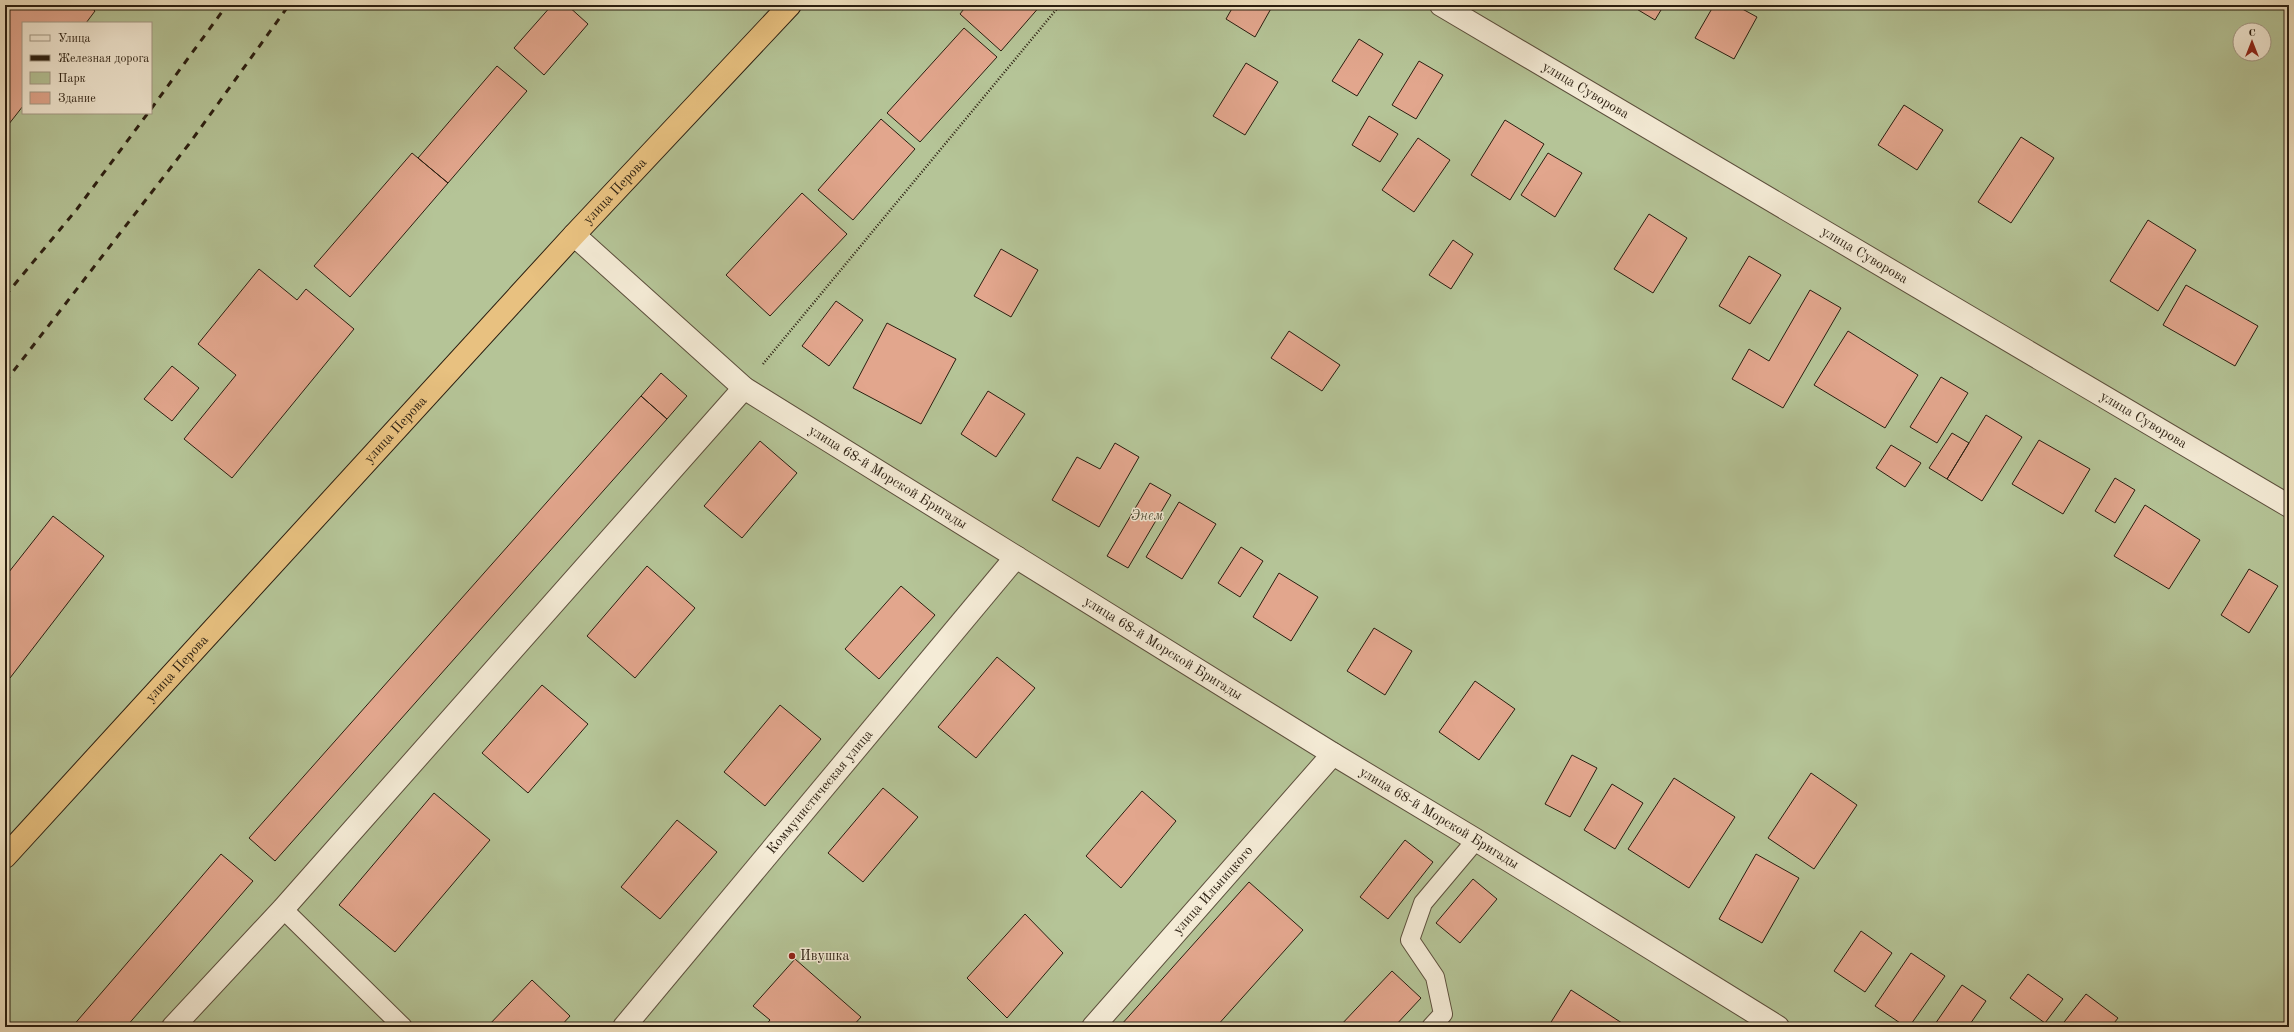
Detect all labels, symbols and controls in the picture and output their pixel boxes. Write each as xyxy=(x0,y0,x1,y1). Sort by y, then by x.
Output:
legend xyxy=(22,22,152,114)
north arrow xyxy=(2232,22,2272,62)
text: С xyxy=(2248,28,2256,39)
text: Улица xyxy=(58,33,91,45)
text: Железная дорога xyxy=(58,53,149,65)
street label: улица Суворова xyxy=(1540,59,1632,121)
text: Парк xyxy=(58,73,86,85)
text: Здание xyxy=(58,93,96,105)
street label: улица Перова xyxy=(581,155,649,227)
street label: улица Суворова xyxy=(1819,224,1910,286)
street label: улица Суворова xyxy=(2098,389,2189,451)
street label: улица Перова xyxy=(362,394,430,466)
street label: улица 68-й Морской Бригады xyxy=(806,423,969,532)
park label: Энем xyxy=(1131,509,1164,523)
street label: улица 68-й Морской Бригады xyxy=(1081,594,1245,703)
street label: улица Перова xyxy=(143,633,211,705)
street label: Коммунистическая улица xyxy=(764,727,876,857)
street label: улица 68-й Морской Бригады xyxy=(1357,765,1521,872)
street label: улица Ильницкого xyxy=(1171,843,1256,937)
place label: Ивушка xyxy=(800,949,850,963)
marker: Ивушка xyxy=(787,951,797,961)

